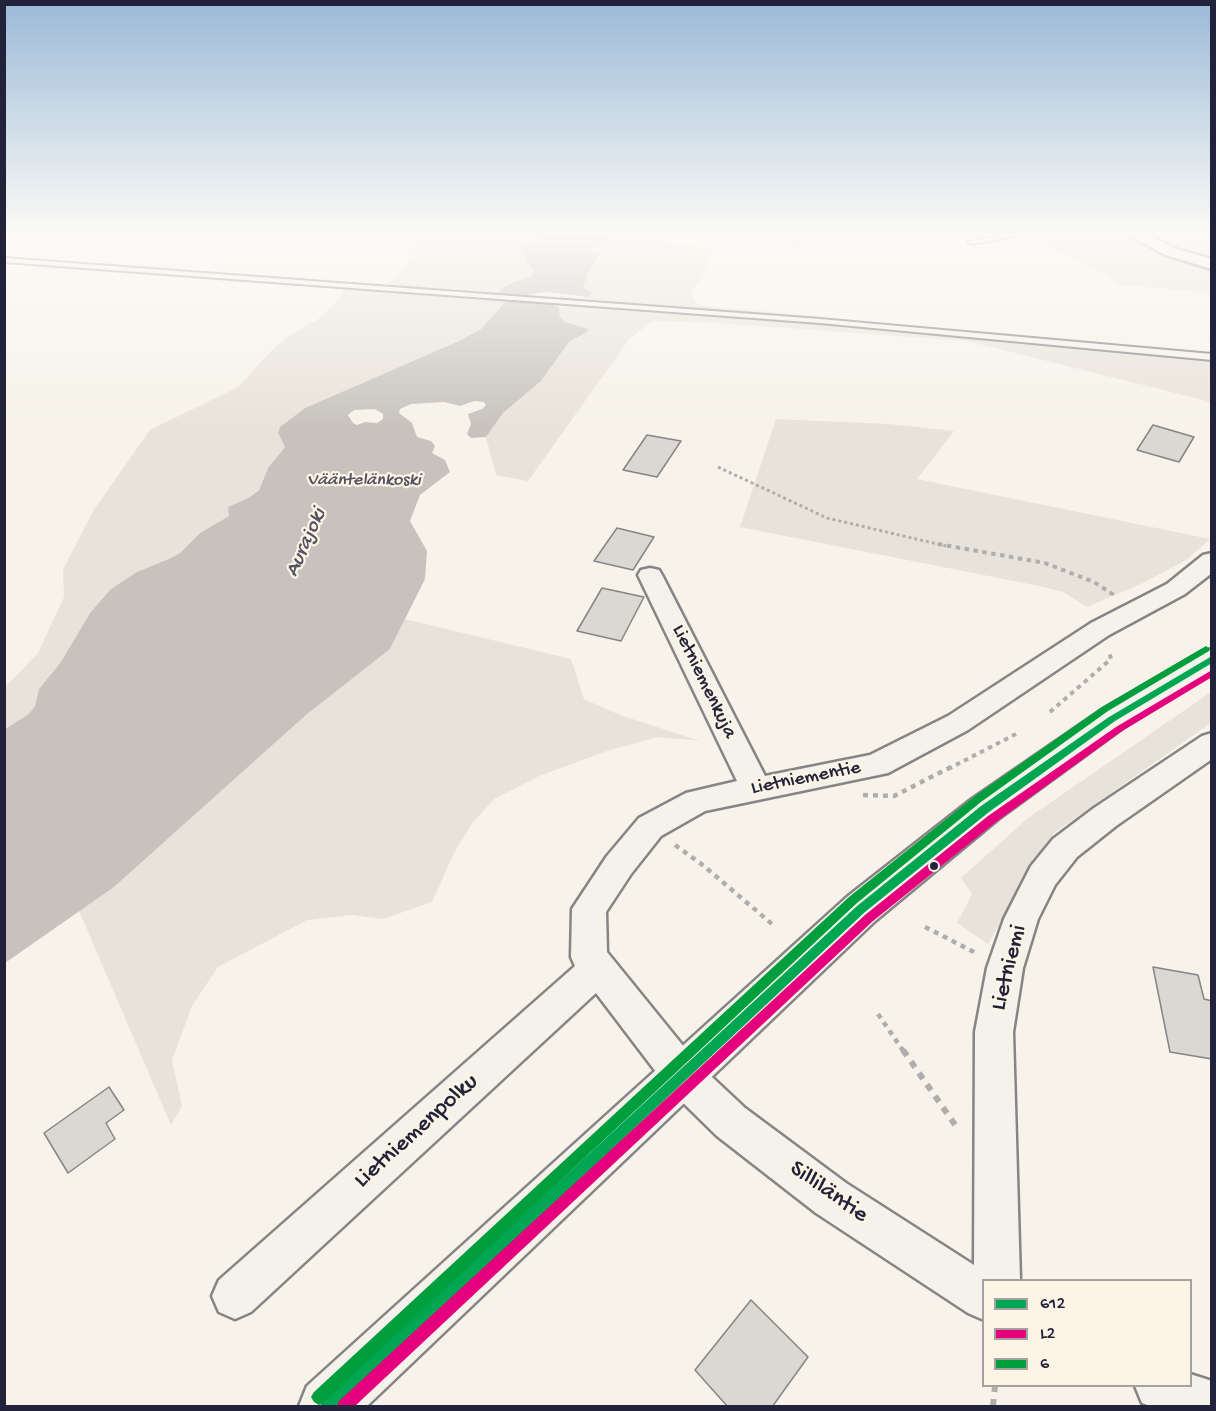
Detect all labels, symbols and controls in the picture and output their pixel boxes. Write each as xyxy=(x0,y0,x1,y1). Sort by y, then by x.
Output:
water label: Vääntelänkoski xyxy=(307,470,421,492)
water label: Aurajoki xyxy=(281,505,333,581)
street label: Lietniemenkuja xyxy=(665,621,741,743)
street label: Lietniementie xyxy=(749,757,863,801)
unlabelled marker xyxy=(928,860,940,872)
street label: Lietniemi xyxy=(985,922,1035,1014)
street label: Lietniemenpolku xyxy=(349,1069,485,1195)
street label: Silliläntie xyxy=(783,1156,873,1230)
legend xyxy=(982,1279,1192,1387)
text: 612 xyxy=(1040,1294,1065,1315)
text: L2 xyxy=(1040,1324,1055,1345)
text: 6 xyxy=(1040,1354,1049,1375)

